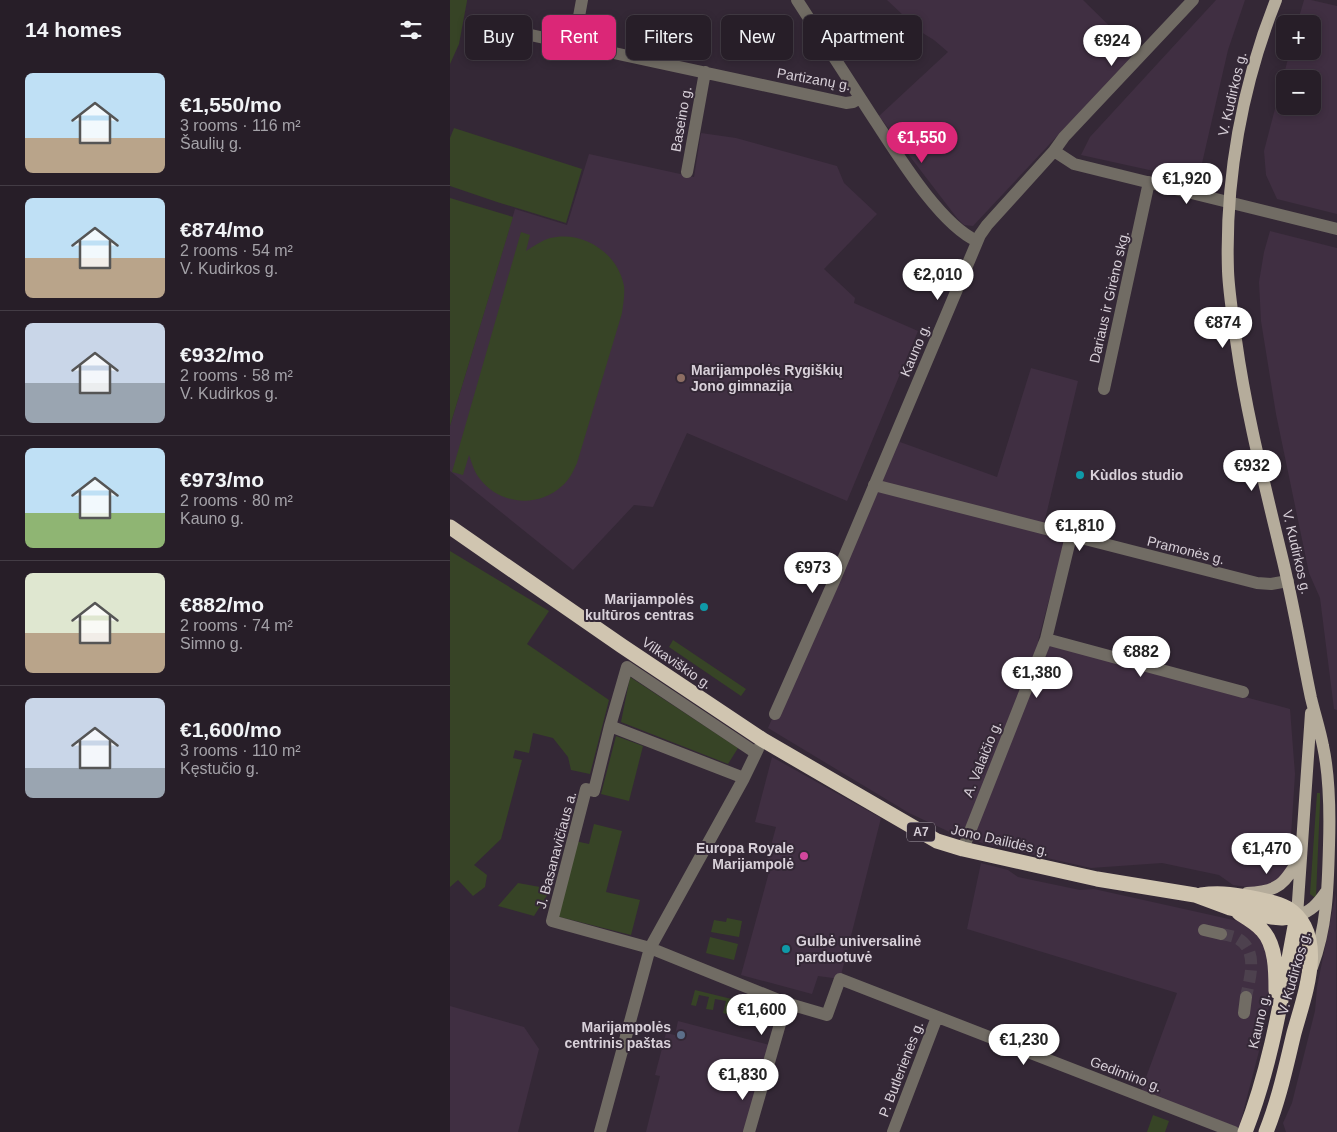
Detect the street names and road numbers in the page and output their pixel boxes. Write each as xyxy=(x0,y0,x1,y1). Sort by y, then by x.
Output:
street label: V. Kudirkos g. xyxy=(1215,50,1249,138)
street label: Partizanų g. xyxy=(776,65,852,93)
street label: Baseino g. xyxy=(667,85,695,153)
street label: Dariaus ir Girėno skg. xyxy=(1086,229,1132,365)
street label: Kauno g. xyxy=(897,321,933,379)
street label: V. Kudirkos g. xyxy=(1280,508,1314,596)
street label: Pramonės g. xyxy=(1146,533,1226,567)
street label: Vilkaviškio g. xyxy=(639,634,715,692)
street label: A. Valaičio g. xyxy=(959,719,1005,799)
street label: J. Basanavičiaus a. xyxy=(533,790,579,910)
street label: Jono Dailidės g. xyxy=(950,821,1050,859)
road number: A7 xyxy=(907,822,935,842)
street label: V. Kudirkos g. xyxy=(1274,930,1314,1016)
street label: Kauno g. xyxy=(1245,992,1273,1050)
street label: P. Butlerienės g. xyxy=(875,1019,927,1119)
street label: Gedimino g. xyxy=(1088,1053,1164,1095)

